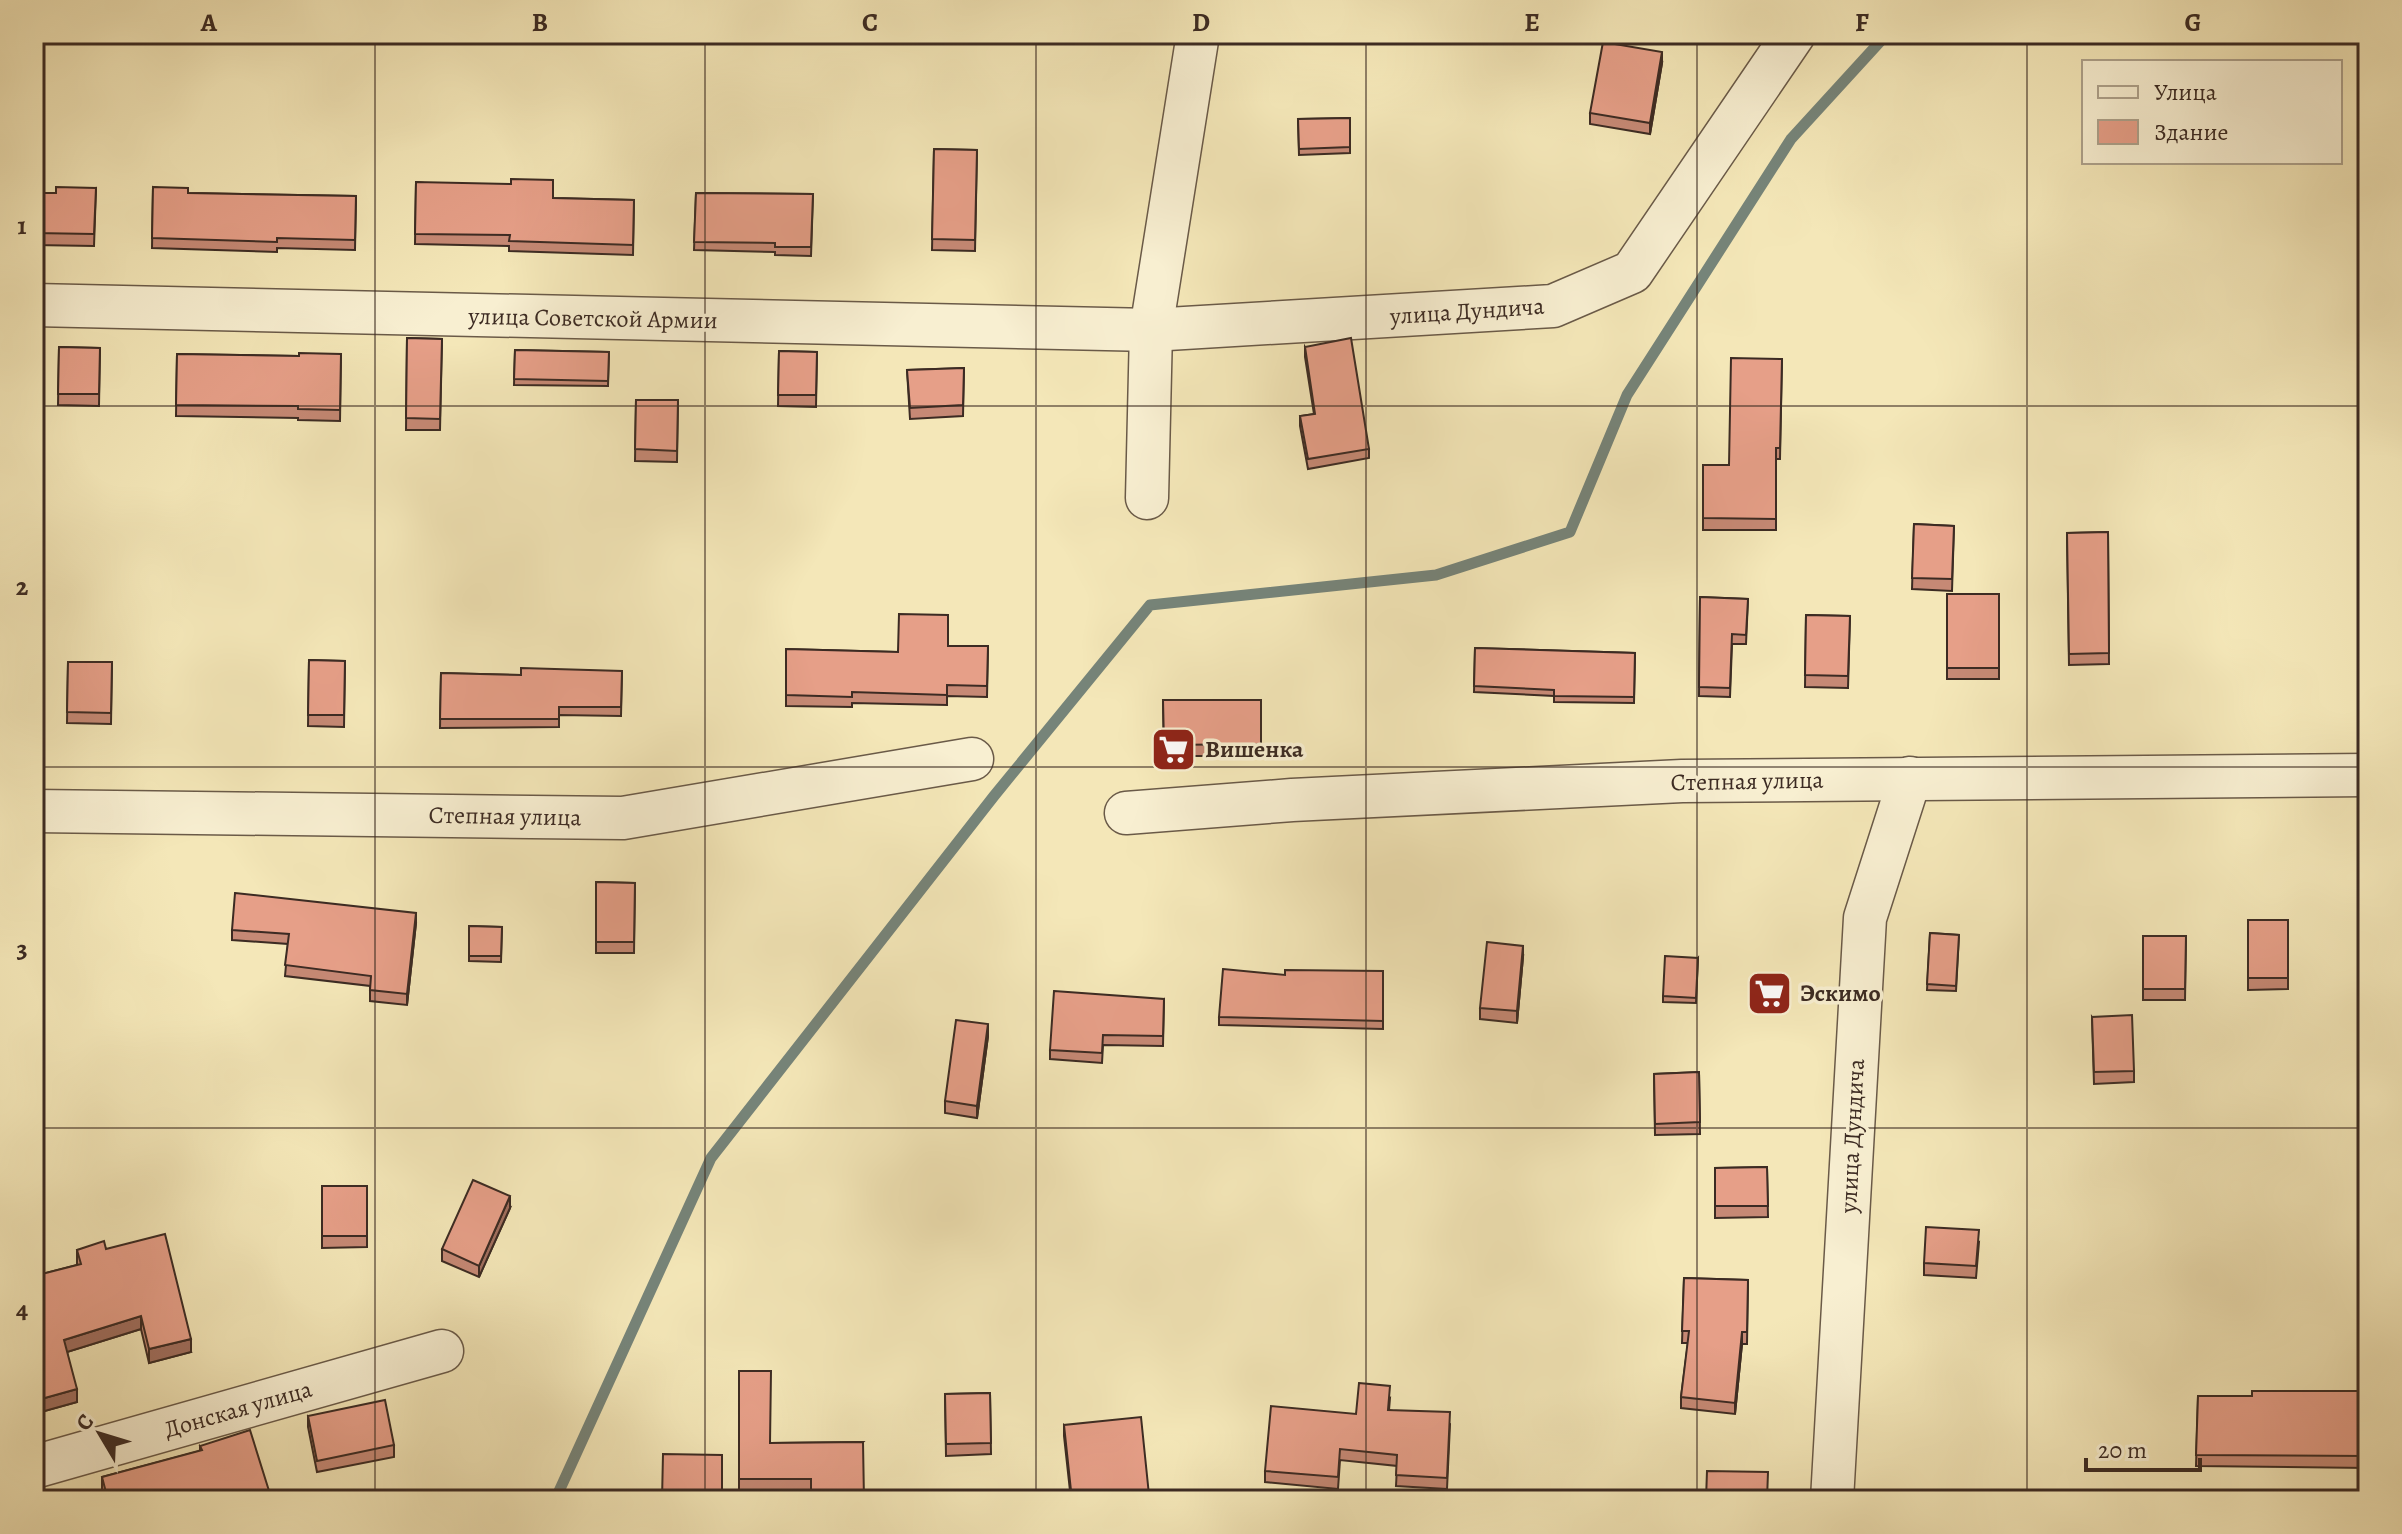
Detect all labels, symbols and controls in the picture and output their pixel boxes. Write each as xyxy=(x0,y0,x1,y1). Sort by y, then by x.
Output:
text: A xyxy=(200,5,218,40)
text: B xyxy=(532,5,548,40)
text: C xyxy=(862,5,878,40)
text: D xyxy=(1192,5,1210,40)
text: E xyxy=(1524,5,1540,40)
text: F xyxy=(1855,5,1869,40)
text: G xyxy=(2184,5,2202,40)
legend xyxy=(2082,60,2342,164)
text: Улица xyxy=(2154,76,2217,108)
text: Здание xyxy=(2154,116,2229,148)
text: 1 xyxy=(17,208,27,243)
street label: улица Дундича xyxy=(1388,290,1545,332)
street label: улица Советской Армии xyxy=(467,300,718,336)
text: 2 xyxy=(16,569,29,604)
supermarket icon: Вишенка xyxy=(1150,725,1198,773)
place label: Вишенка xyxy=(1205,733,1304,765)
street label: Степная улица xyxy=(1670,764,1824,798)
street label: Степная улица xyxy=(428,799,582,833)
text: 3 xyxy=(16,931,28,966)
supermarket icon: Эскимо xyxy=(1745,969,1793,1017)
place label: Эскимо xyxy=(1800,977,1881,1009)
street label: улица Дундича xyxy=(1832,1058,1872,1215)
text: 4 xyxy=(16,1292,28,1327)
street label: Донская улица xyxy=(160,1373,316,1445)
north arrow xyxy=(60,1394,140,1474)
text: С xyxy=(69,1408,101,1437)
scale bar xyxy=(2086,1422,2200,1472)
text: 20 m xyxy=(2098,1434,2147,1466)

